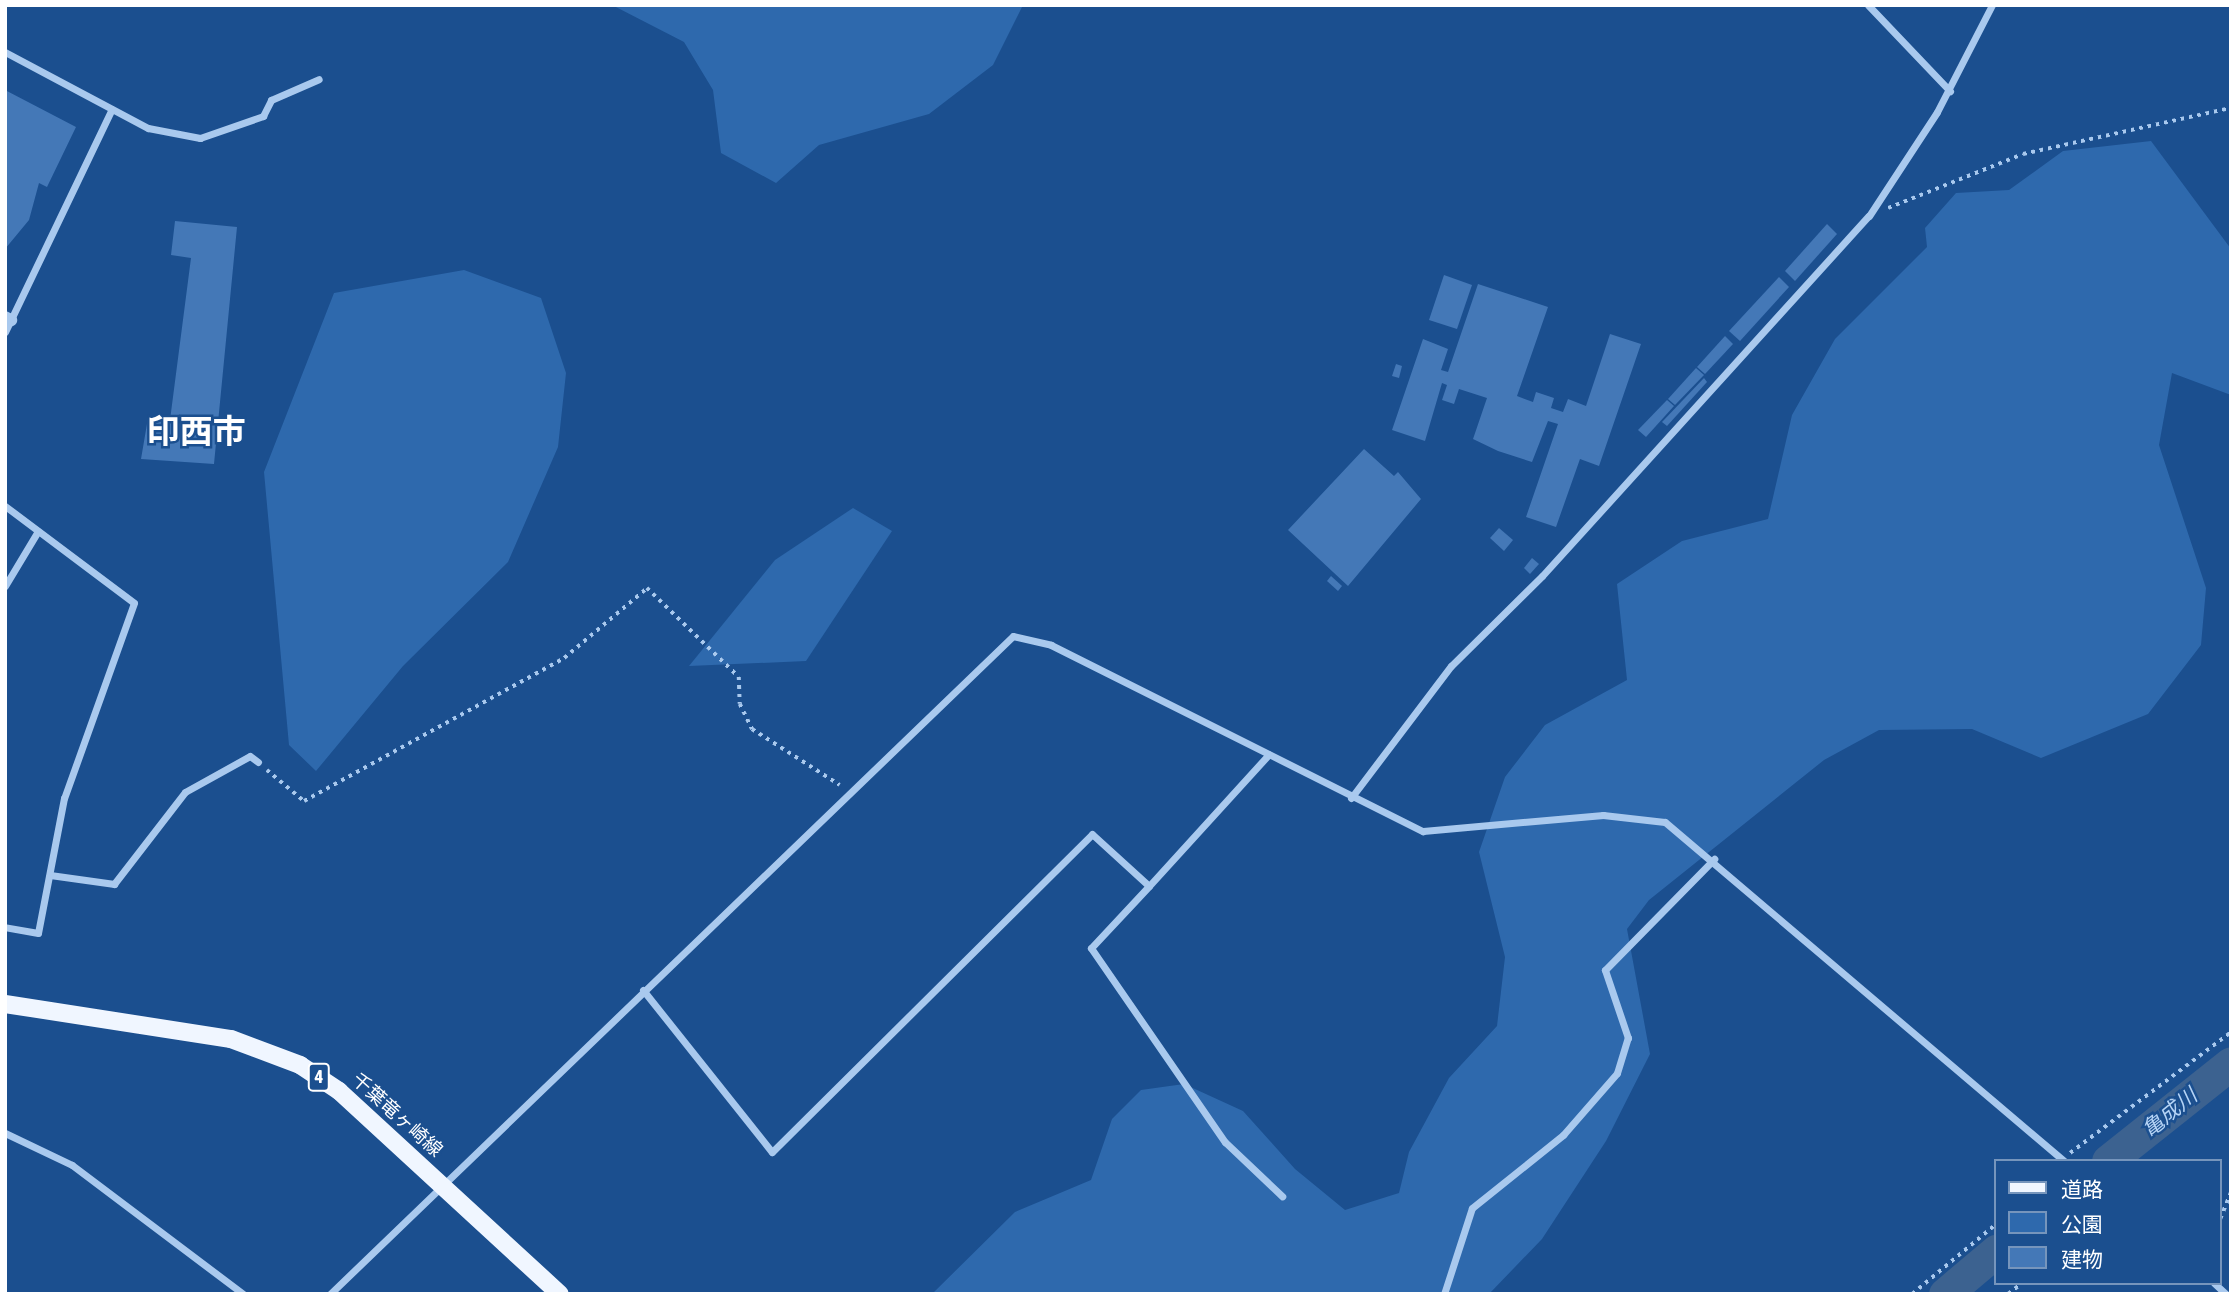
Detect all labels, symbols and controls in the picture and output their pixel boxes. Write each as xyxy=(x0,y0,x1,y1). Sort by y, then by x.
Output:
district label: 印西市 xyxy=(147,412,245,452)
road number: 4 xyxy=(307,1062,331,1092)
street label: 千葉竜ヶ崎線 xyxy=(347,1068,447,1162)
water label: 亀成川 xyxy=(2137,1082,2201,1142)
legend xyxy=(1994,1159,2222,1285)
text: 道路 xyxy=(2061,1177,2103,1201)
text: 公園 xyxy=(2061,1212,2103,1236)
text: 建物 xyxy=(2061,1247,2103,1271)

